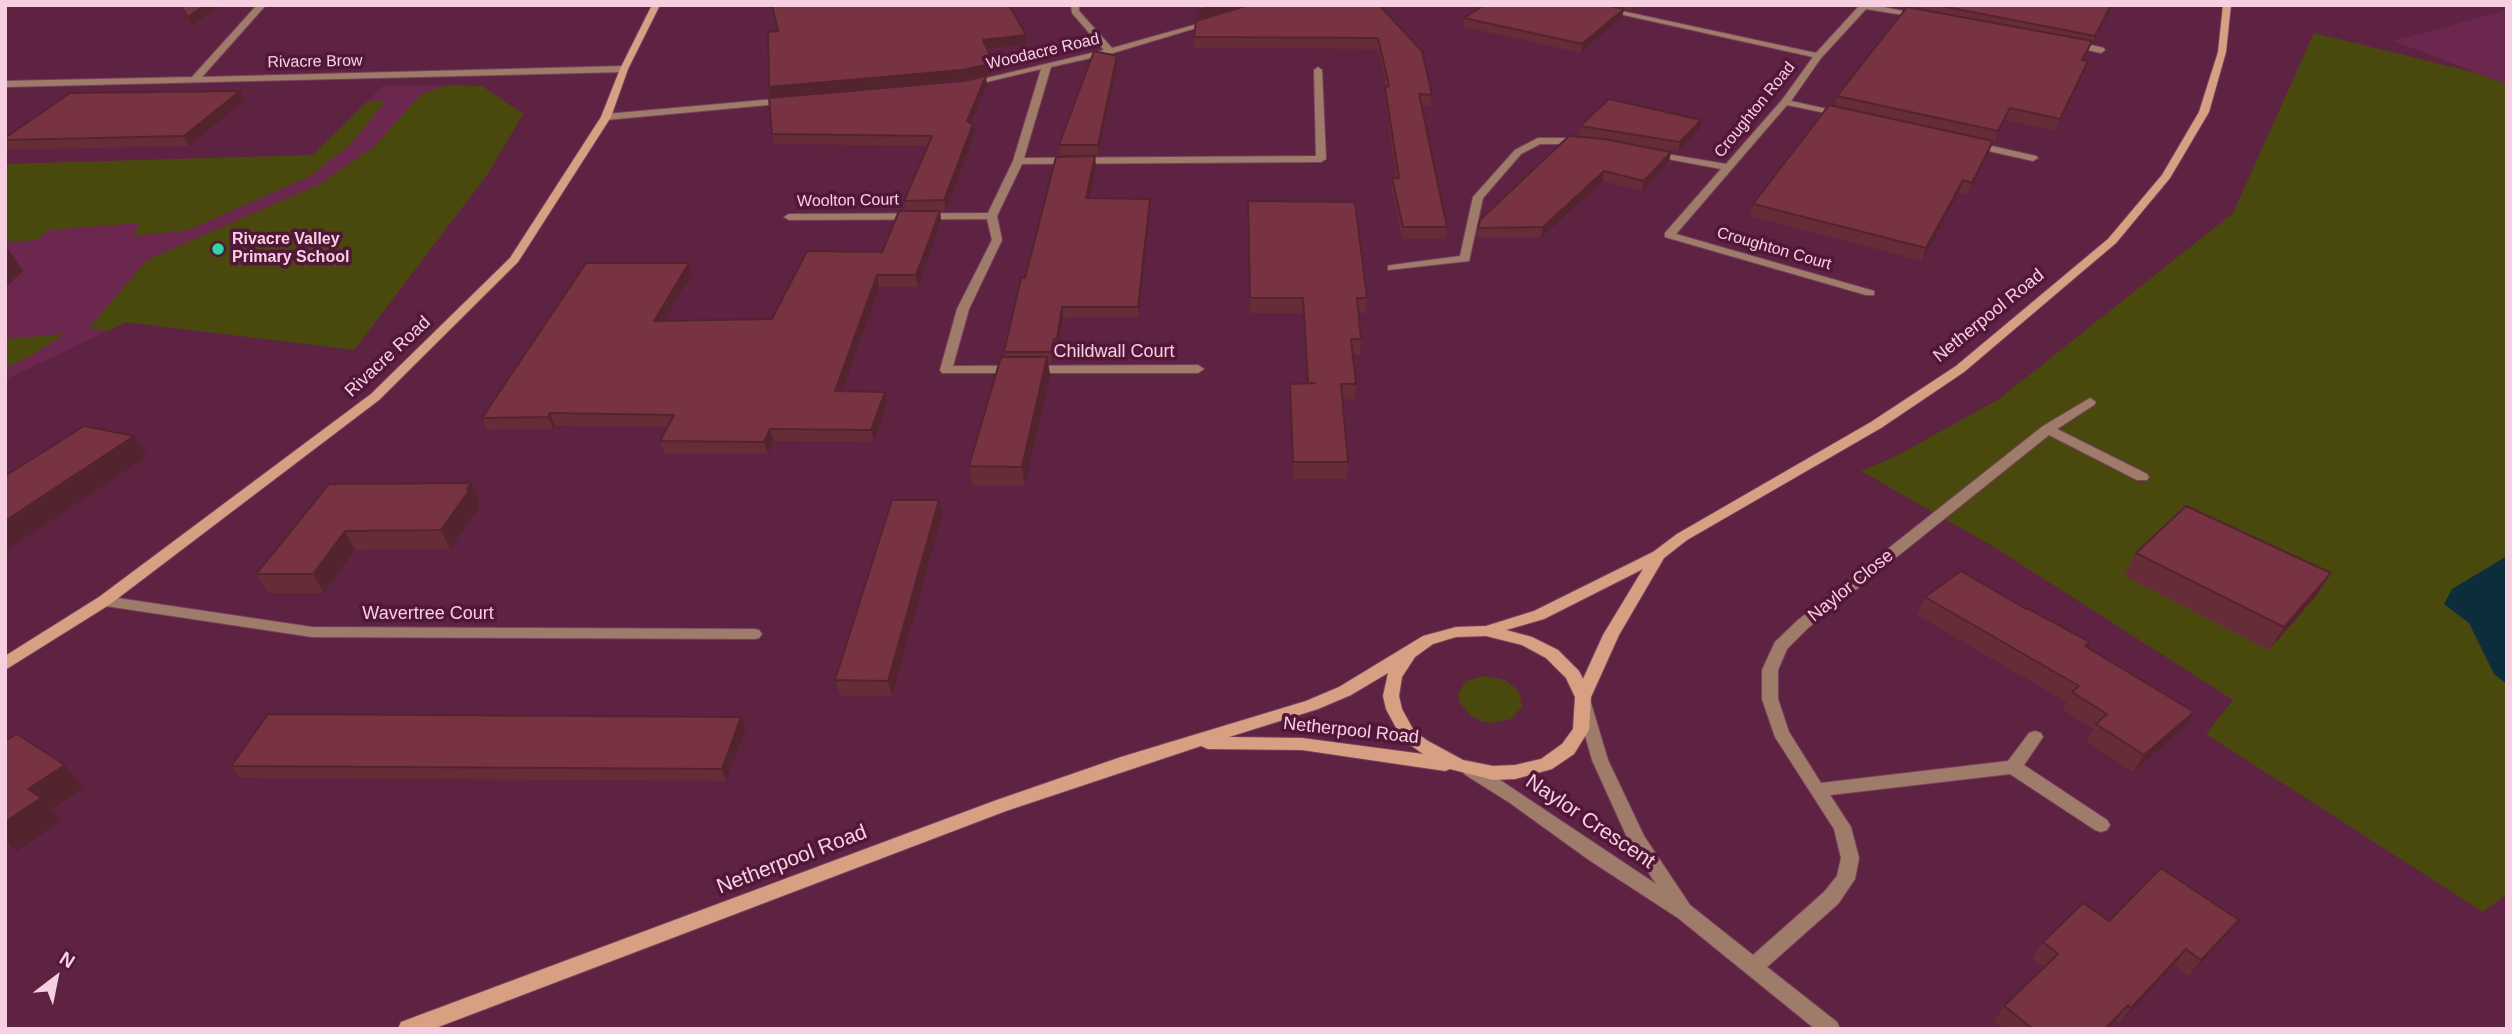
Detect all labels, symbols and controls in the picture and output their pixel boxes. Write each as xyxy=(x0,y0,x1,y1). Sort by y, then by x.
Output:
street label: Woodacre Road xyxy=(985,30,1101,74)
street label: Rivacre Brow xyxy=(267,52,363,72)
street label: Croughton Road xyxy=(1711,58,1799,162)
street label: Woolton Court xyxy=(797,191,899,211)
street label: Croughton Court xyxy=(1715,223,1833,275)
place label: Rivacre Valley Primary School xyxy=(232,230,349,268)
marker: Rivacre Valley Primary School xyxy=(210,241,226,257)
street label: Netherpool Road xyxy=(1929,265,2049,367)
street label: Rivacre Road xyxy=(341,312,435,402)
street label: Childwall Court xyxy=(1053,341,1175,363)
street label: Naylor Close xyxy=(1804,545,1898,627)
street label: Wavertree Court xyxy=(362,603,494,625)
street label: Netherpool Road xyxy=(1282,713,1420,749)
street label: Naylor Crescent xyxy=(1521,769,1659,875)
street label: Netherpool Road xyxy=(713,820,871,900)
north arrow xyxy=(21,943,91,1013)
text: N xyxy=(56,947,79,972)

